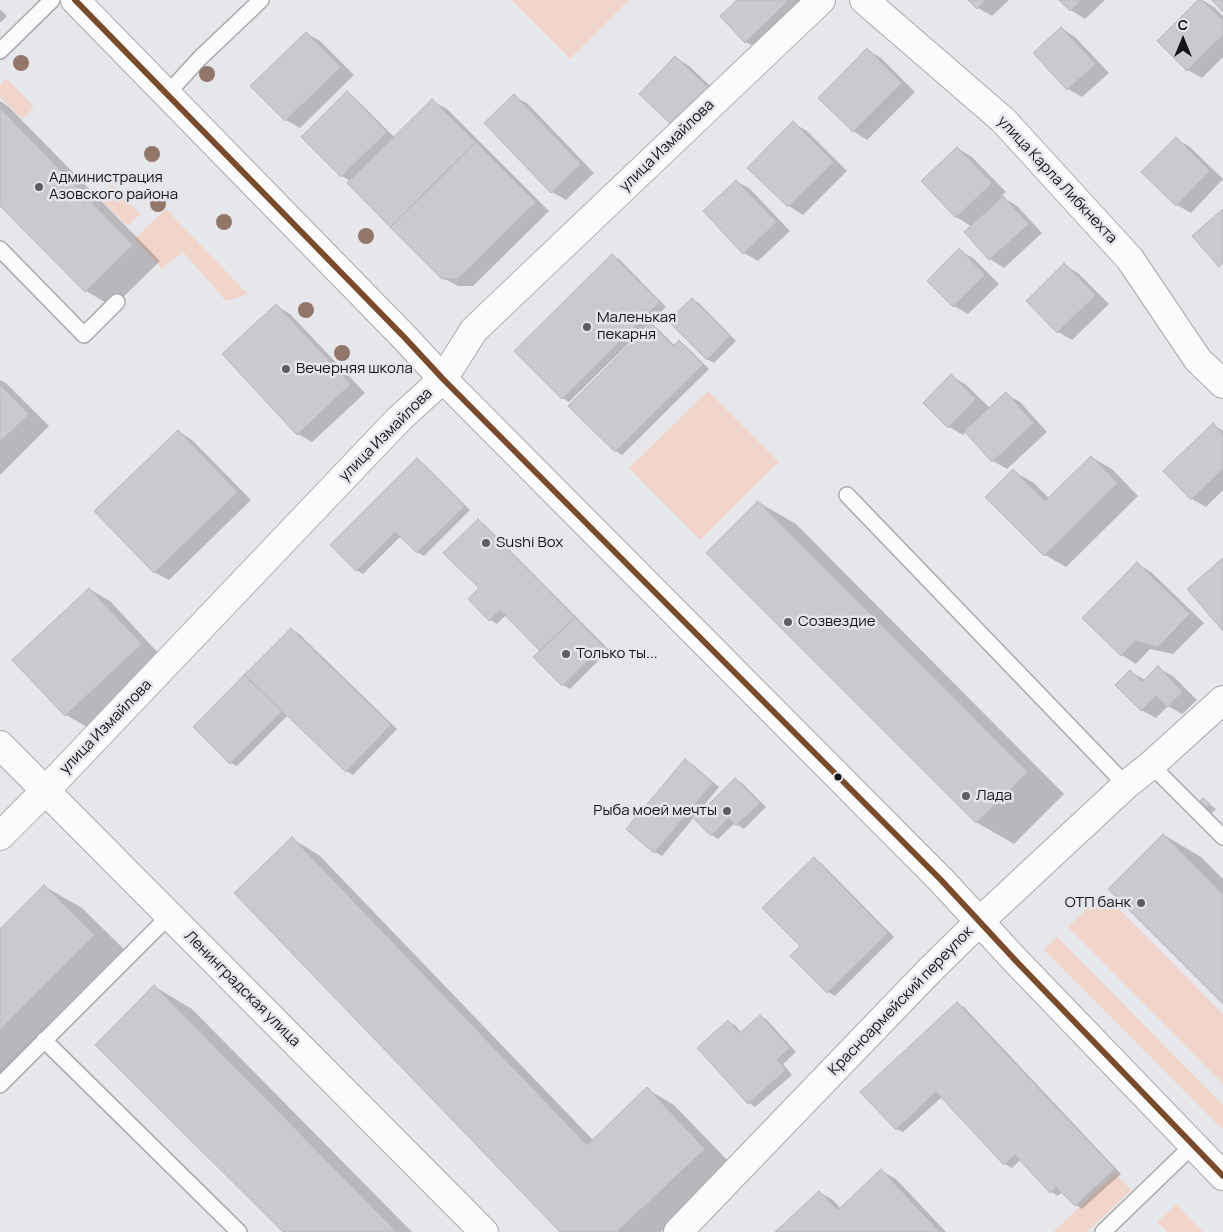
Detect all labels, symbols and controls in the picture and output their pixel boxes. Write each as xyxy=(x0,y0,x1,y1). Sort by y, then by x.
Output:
north arrow xyxy=(1158,15,1208,65)
text: С xyxy=(1178,15,1188,34)
street label: улица Измайлова xyxy=(616,96,718,196)
street label: улица Карла Либкнехта xyxy=(993,113,1121,247)
place label: Администрация Азовского района xyxy=(49,169,178,204)
marker: Администрация Азовского района xyxy=(33,181,45,193)
place label: Маленькая пекарня xyxy=(597,309,676,344)
marker: Маленькая пекарня xyxy=(581,321,593,333)
place label: Вечерняя школа xyxy=(296,360,413,378)
marker: Вечерняя школа xyxy=(280,363,292,375)
street label: улица Измайлова xyxy=(336,385,436,485)
place label: Sushi Box xyxy=(496,534,563,552)
marker: Sushi Box xyxy=(480,537,492,549)
place label: Созвездие xyxy=(798,613,875,631)
marker: Созвездие xyxy=(782,616,794,628)
place label: Только ты... xyxy=(576,645,657,663)
marker: Только ты... xyxy=(560,648,572,660)
street label: улица Измайлова xyxy=(56,676,156,778)
unlabelled marker xyxy=(833,772,843,782)
place label: Лада xyxy=(976,787,1012,805)
marker: Лада xyxy=(960,790,972,802)
place label: Рыба моей мечты xyxy=(593,802,717,820)
marker: Рыба моей мечты xyxy=(721,805,733,817)
place label: ОТП банк xyxy=(1065,894,1131,912)
marker: ОТП банк xyxy=(1135,897,1147,909)
street label: Красноармейский переулок xyxy=(825,923,977,1079)
street label: Ленинградская улица xyxy=(180,927,304,1051)

